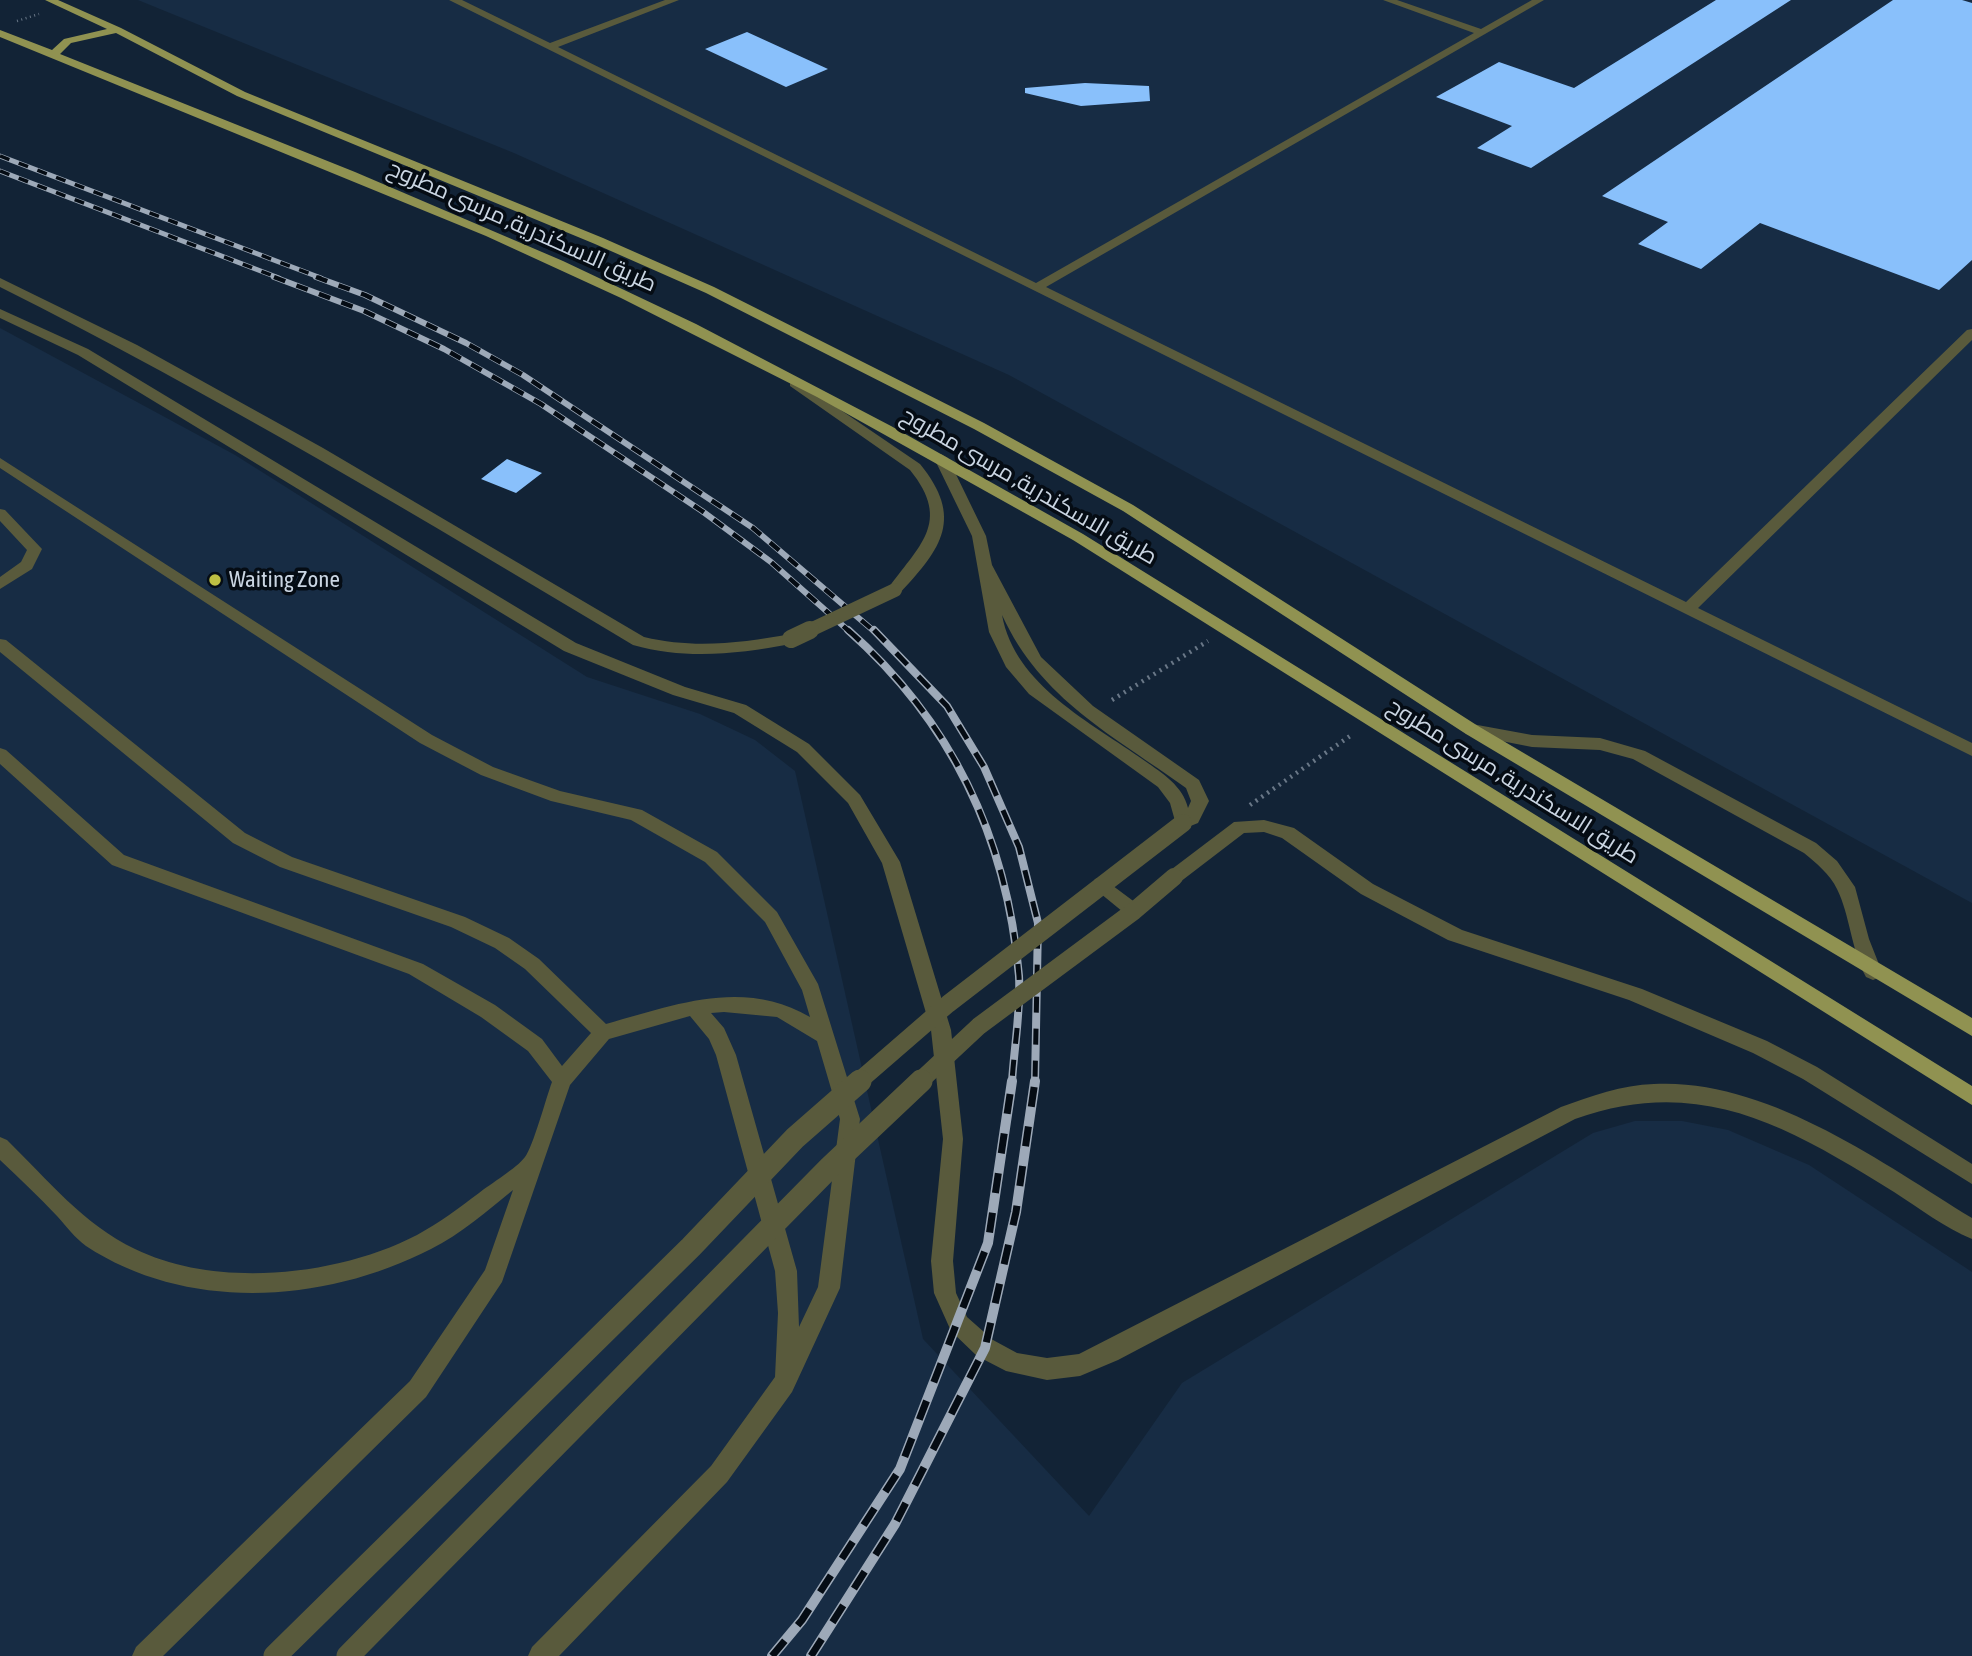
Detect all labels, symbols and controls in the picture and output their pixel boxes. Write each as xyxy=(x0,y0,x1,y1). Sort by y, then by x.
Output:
street label: طريق الاسكندرية, مرسى مطروح xyxy=(383,154,661,298)
street label: طريق الاسكندرية, مرسى مطروح xyxy=(896,401,1162,571)
place label: Waiting Zone xyxy=(229,566,340,594)
marker: Waiting Zone xyxy=(207,572,223,588)
street label: طريق الاسكندرية, مرسى مطروح xyxy=(1382,692,1644,870)

